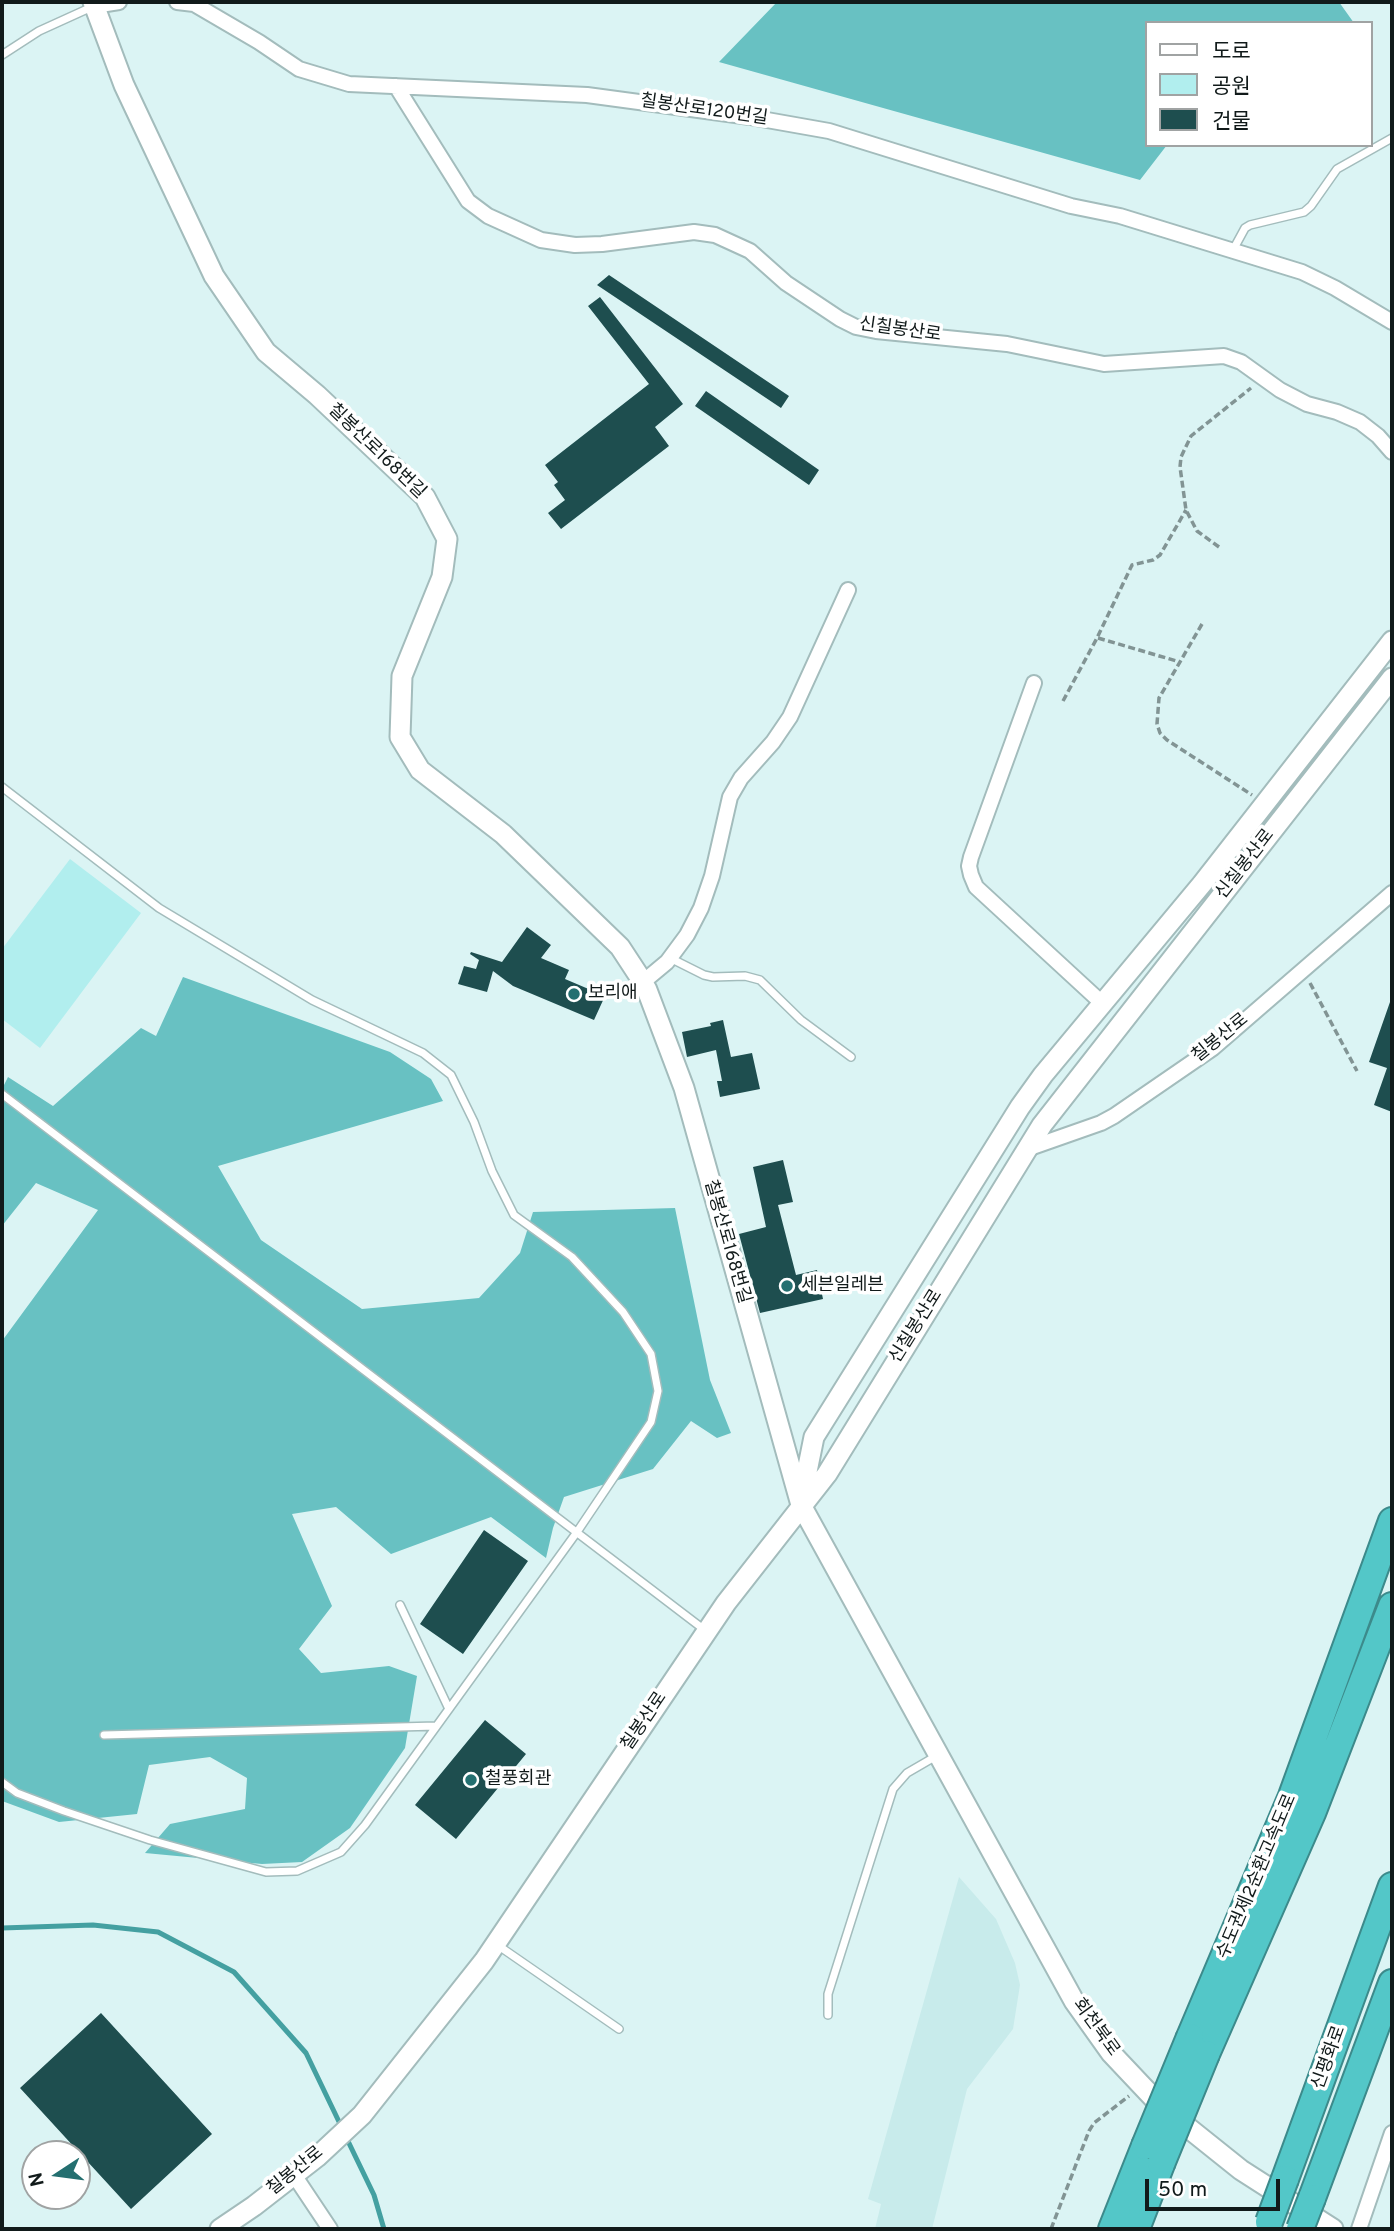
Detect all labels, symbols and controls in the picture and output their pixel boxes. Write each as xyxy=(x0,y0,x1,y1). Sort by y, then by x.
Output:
legend xyxy=(1146,21,1373,147)
text: 도로 xyxy=(1212,39,1251,66)
text: 공원 xyxy=(1212,74,1251,101)
street label: 칠봉산로120번길 xyxy=(639,91,769,131)
text: 건물 xyxy=(1212,109,1251,136)
street label: 신칠봉산로 xyxy=(857,315,943,347)
street label: 칠봉산로168번길 xyxy=(323,400,429,504)
street label: 신칠봉산로 xyxy=(1212,826,1280,904)
place label: 보리애 xyxy=(588,983,638,1005)
marker: 보리애 xyxy=(566,986,582,1002)
street label: 칠봉산로 xyxy=(1188,1010,1254,1068)
street label: 칠봉산로168번길 xyxy=(698,1178,754,1306)
place label: 세븐일레븐 xyxy=(801,1275,884,1297)
marker: 세븐일레븐 xyxy=(779,1278,795,1294)
street label: 신칠봉산로 xyxy=(886,1286,948,1368)
street label: 칠봉산로 xyxy=(618,1689,672,1755)
place label: 철풍회관 xyxy=(485,1769,551,1791)
marker: 철풍회관 xyxy=(463,1772,479,1788)
street label: 수도권제2순환고속도로 xyxy=(1214,1791,1302,1963)
street label: 회천북로 xyxy=(1067,1995,1123,2061)
street label: 신평화로 xyxy=(1309,2023,1351,2093)
north arrow xyxy=(21,2140,91,2210)
street label: 칠봉산로 xyxy=(263,2143,329,2201)
scale bar xyxy=(1149,2164,1284,2208)
text: N xyxy=(24,2170,51,2189)
text: 50 m xyxy=(1158,2177,1207,2204)

